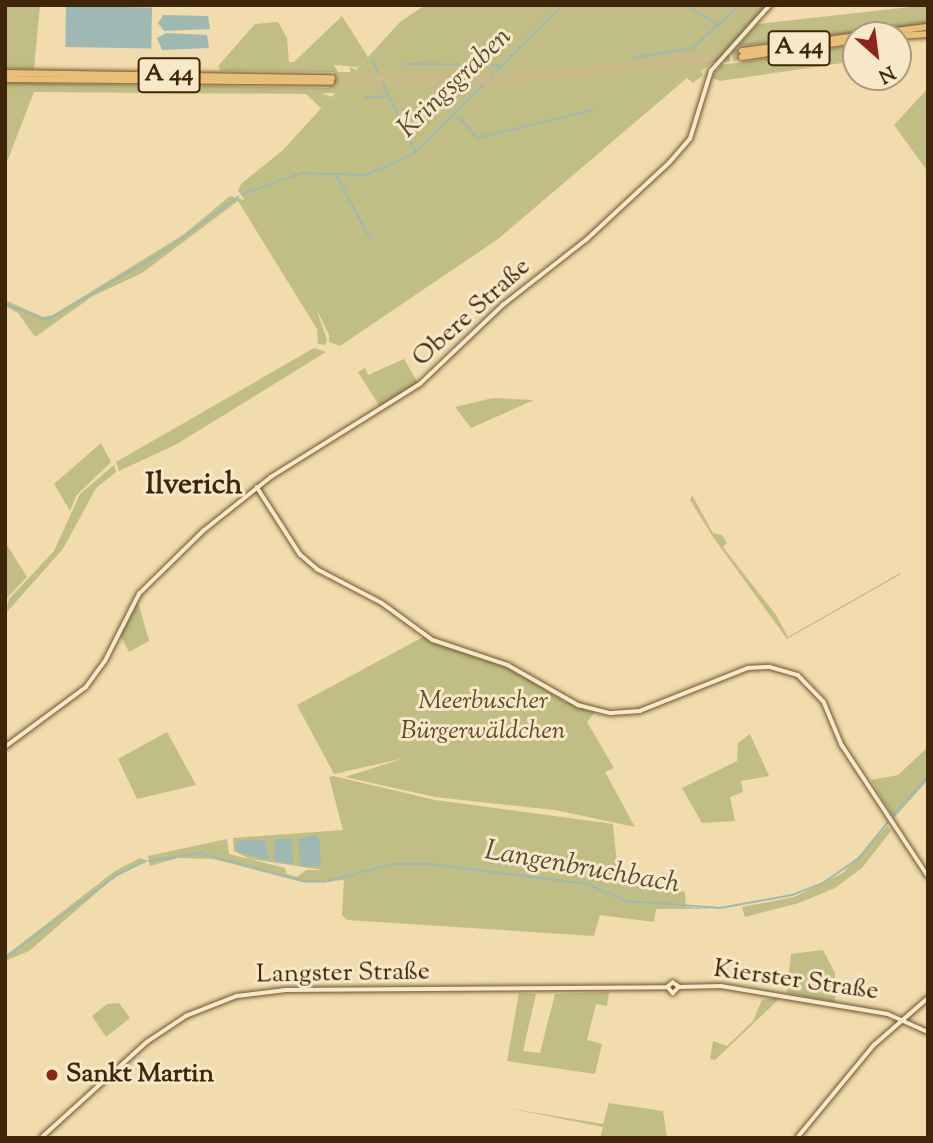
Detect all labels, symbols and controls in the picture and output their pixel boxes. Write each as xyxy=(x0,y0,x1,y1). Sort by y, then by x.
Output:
water label: Kringsgraben xyxy=(391,20,519,146)
north arrow xyxy=(842,21,912,91)
road number: A 44 xyxy=(768,28,830,68)
road number: A 44 xyxy=(138,54,200,96)
text: N xyxy=(873,58,899,89)
street label: Obere Straße xyxy=(407,252,537,374)
district label: Ilverich xyxy=(145,468,243,504)
park label: Meerbuscher Bürgerwäldchen xyxy=(401,686,565,748)
water label: Langenbruchbach xyxy=(482,834,682,902)
street label: Kierster Straße xyxy=(711,954,881,1008)
street label: Langster Straße xyxy=(256,957,430,991)
place label: Sankt Martin xyxy=(66,1059,214,1091)
marker: Sankt Martin xyxy=(44,1067,60,1083)

